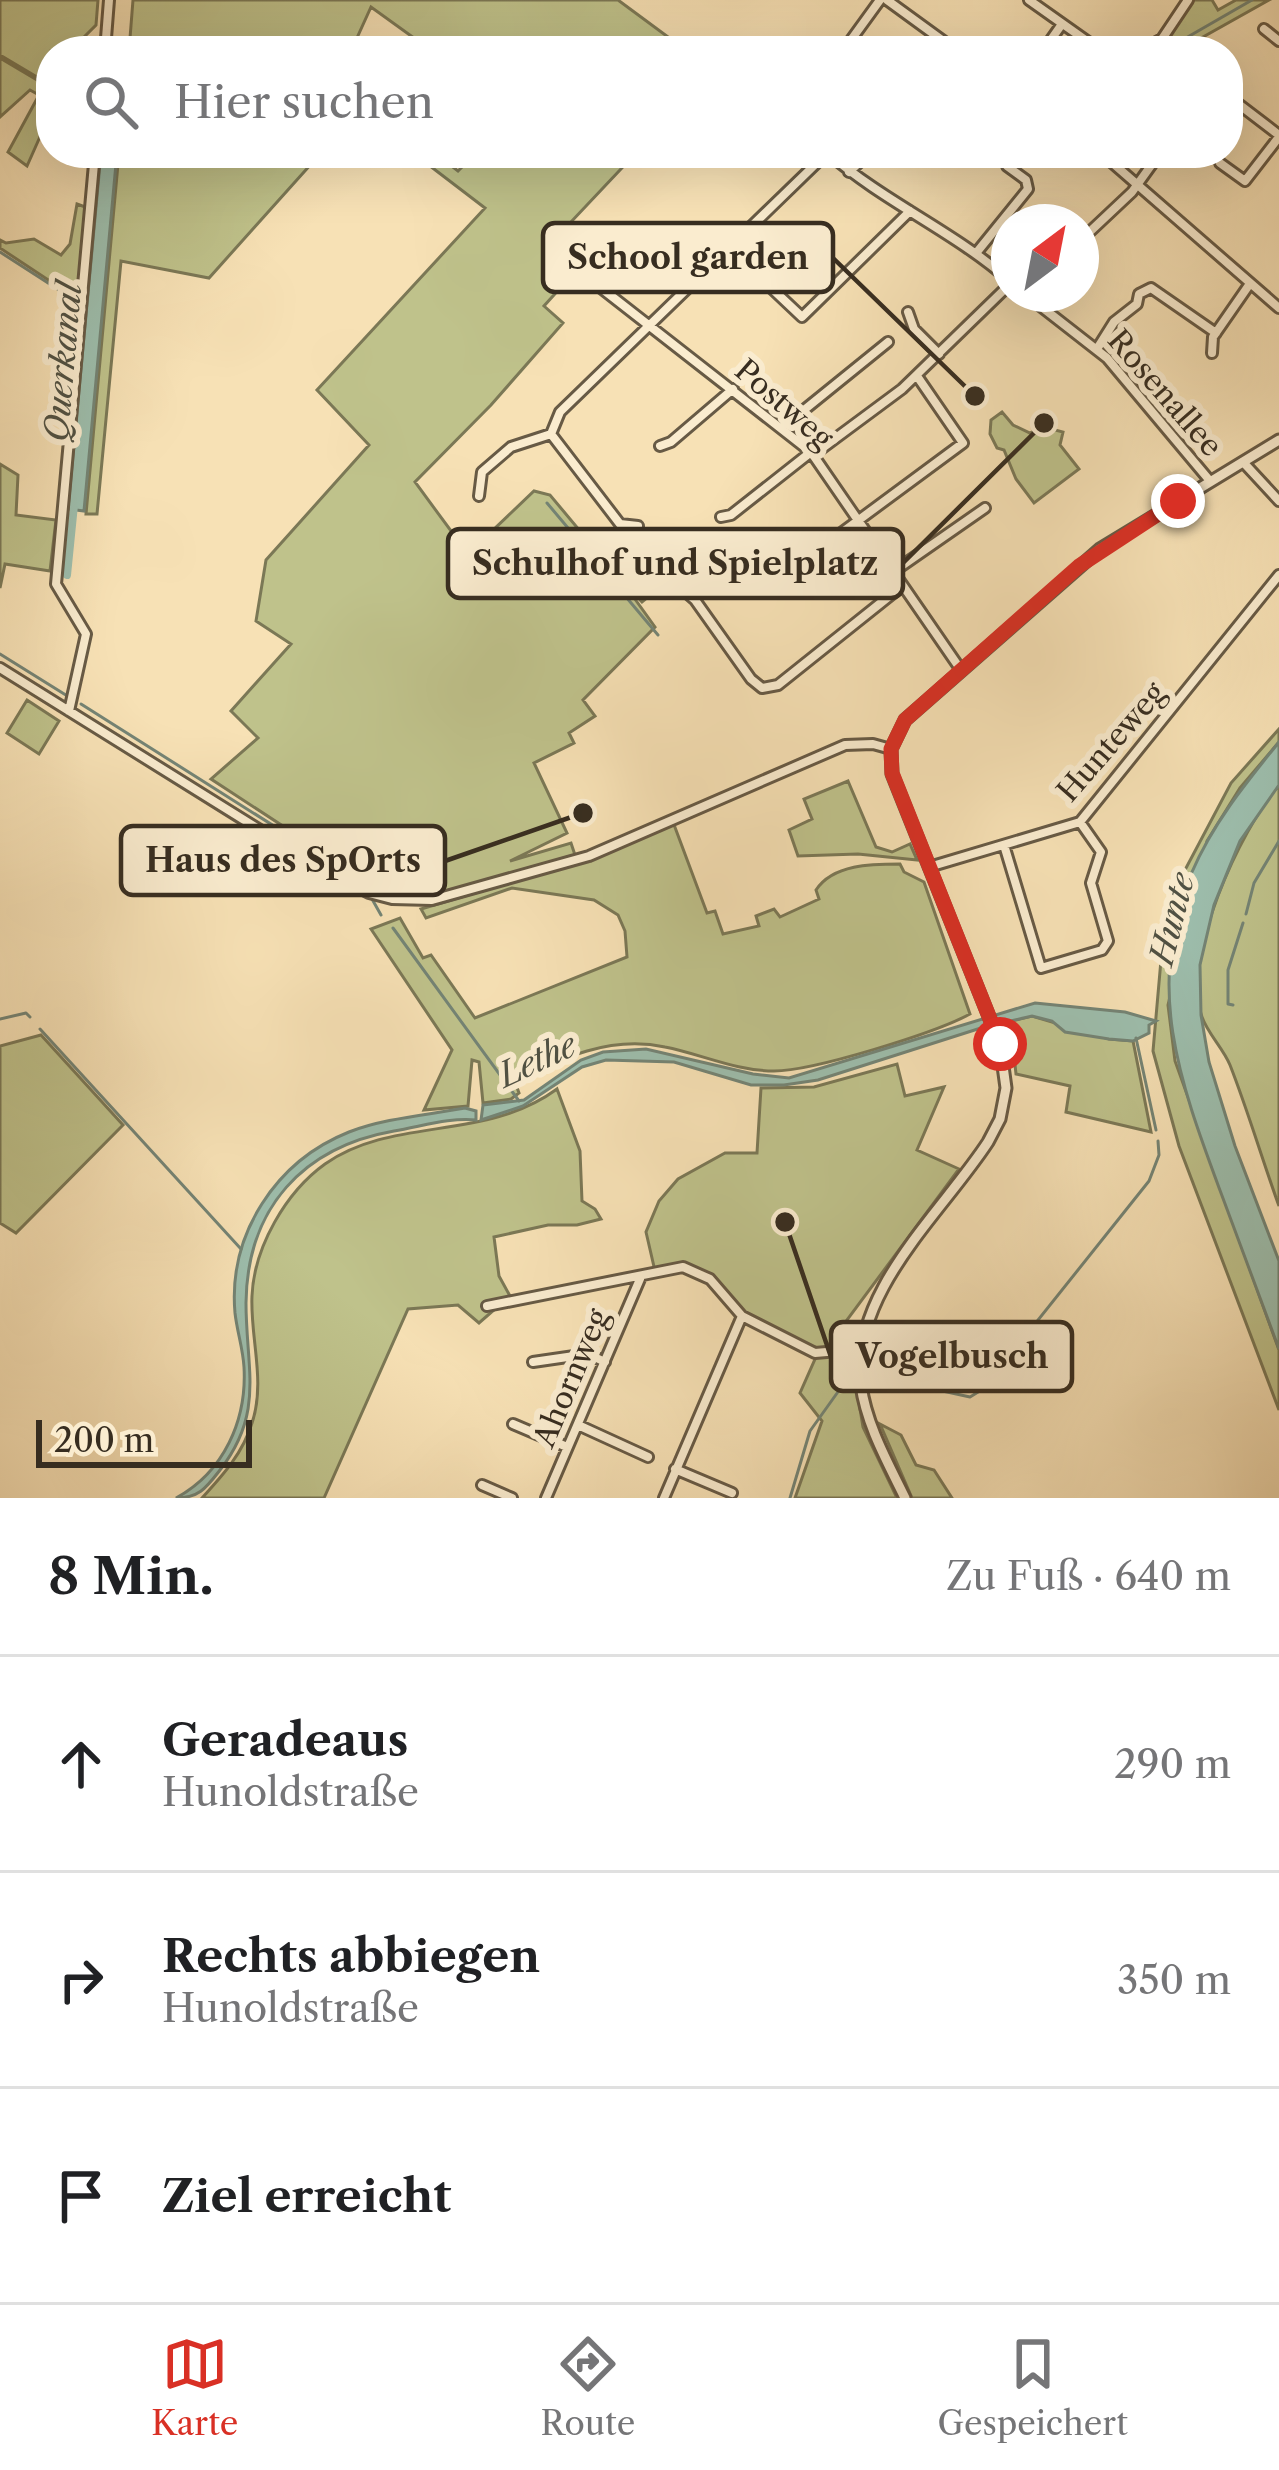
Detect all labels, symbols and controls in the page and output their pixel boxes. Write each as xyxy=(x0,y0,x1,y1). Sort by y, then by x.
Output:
search box xyxy=(36,36,1243,168)
icon: search xyxy=(78,69,144,135)
text: Hier suchen xyxy=(174,74,434,130)
north arrow xyxy=(991,204,1099,312)
callout: School garden xyxy=(543,223,833,292)
text: School garden xyxy=(567,237,809,278)
water label: Querkanal xyxy=(36,277,91,444)
street label: Rosenallee xyxy=(1100,322,1230,464)
street label: Postweg xyxy=(727,351,841,457)
route end xyxy=(1151,474,1205,528)
callout: Schulhof und Spielplatz xyxy=(448,529,903,598)
text: Schulhof und Spielplatz xyxy=(472,543,878,584)
street label: Hunteweg xyxy=(1049,675,1173,809)
callout: Haus des SpOrts xyxy=(121,826,445,895)
text: Haus des SpOrts xyxy=(145,840,421,881)
water label: Hunte xyxy=(1140,868,1203,972)
route start xyxy=(973,1017,1027,1071)
water label: Lethe xyxy=(489,1024,584,1097)
street label: Ahornweg xyxy=(525,1303,617,1454)
callout: Vogelbusch xyxy=(831,1322,1072,1391)
text: Vogelbusch xyxy=(854,1336,1049,1377)
scale bar xyxy=(36,1414,252,1467)
text: 200 m xyxy=(54,1420,154,1461)
text: 8 Min. xyxy=(48,1545,214,1607)
text: Zu Fuß · 640 m xyxy=(946,1552,1231,1600)
text: Geradeaus xyxy=(162,1712,408,1768)
icon: ahead xyxy=(48,1731,114,1797)
text: 290 m xyxy=(1114,1740,1231,1788)
text: Hunoldstraße xyxy=(162,1768,419,1816)
text: Rechts abbiegen xyxy=(162,1928,540,1984)
icon: right xyxy=(48,1947,114,2013)
text: 350 m xyxy=(1117,1956,1231,2004)
text: Hunoldstraße xyxy=(162,1984,419,2032)
icon: arrive xyxy=(48,2163,114,2229)
text: Ziel erreicht xyxy=(162,2168,451,2224)
tab: Karte xyxy=(151,2331,238,2444)
tab: Route xyxy=(541,2331,635,2444)
tab: Gespeichert xyxy=(937,2331,1128,2444)

